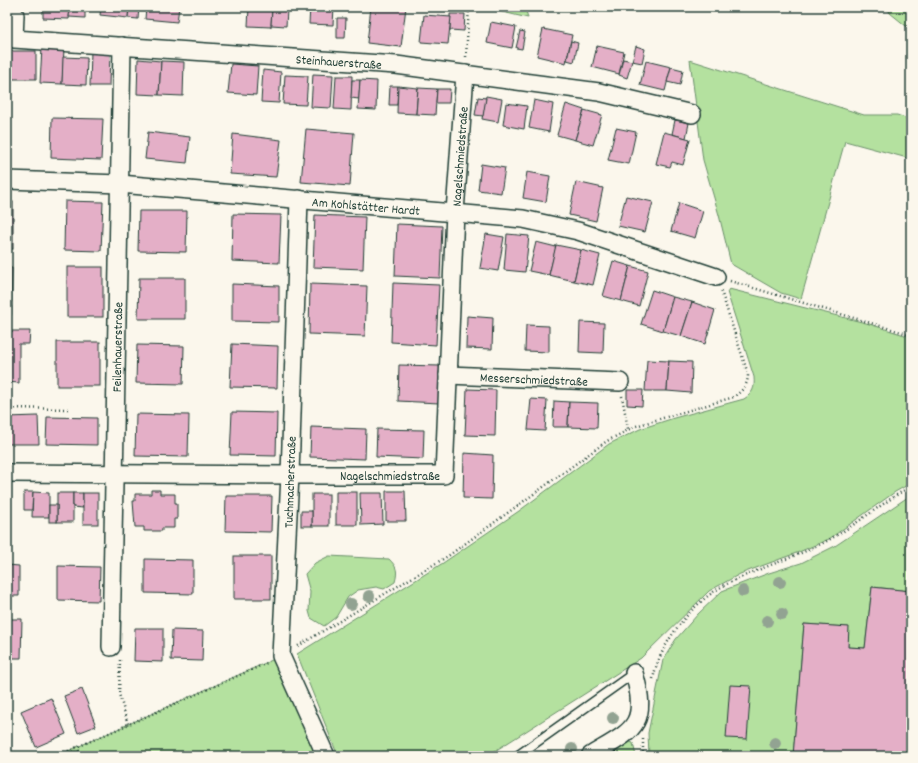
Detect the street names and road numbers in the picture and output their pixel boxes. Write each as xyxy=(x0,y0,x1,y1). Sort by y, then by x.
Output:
street label: Steinhauerstraße xyxy=(295,51,382,76)
street label: Nagelschmiedstraße xyxy=(448,106,475,207)
street label: Am Kohlstätter Hardt xyxy=(311,194,421,222)
street label: Feilenhauerstraße xyxy=(109,302,129,392)
street label: Messerschmiedstraße xyxy=(480,369,588,393)
street label: Tuchmacherstraße xyxy=(280,436,303,528)
street label: Nagelschmiedstraße xyxy=(340,468,440,487)

